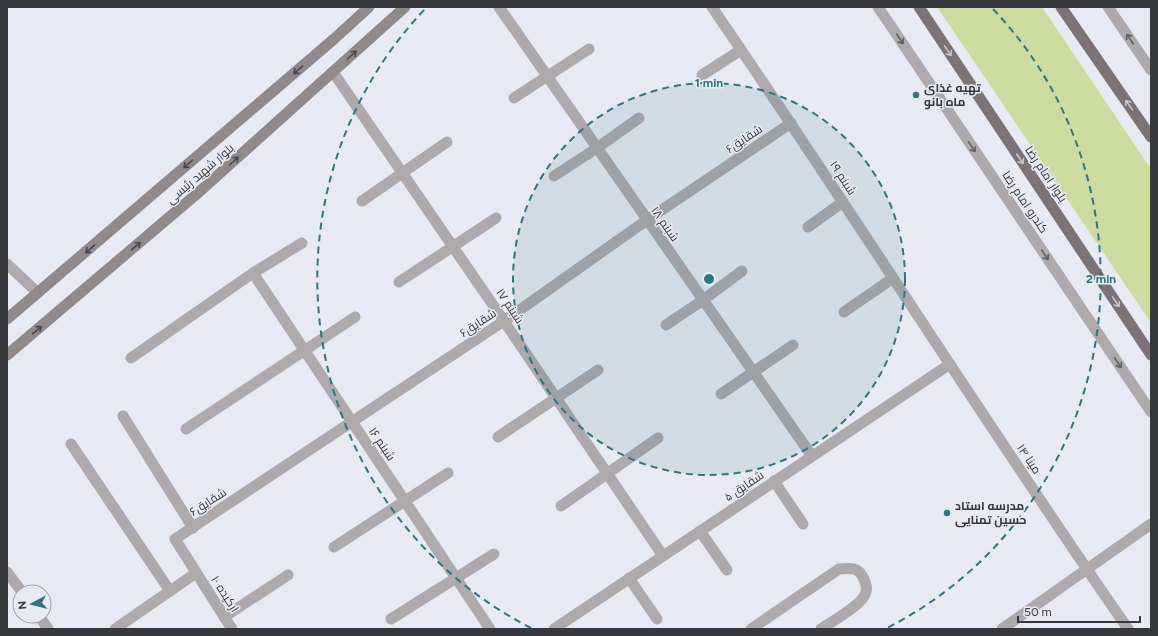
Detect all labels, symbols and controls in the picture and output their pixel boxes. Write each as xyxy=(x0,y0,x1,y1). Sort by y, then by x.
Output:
one-way arrow xyxy=(1126,33,1134,44)
one-way arrow xyxy=(896,34,904,45)
one-way arrow xyxy=(944,45,952,56)
one-way arrow xyxy=(347,50,357,60)
one-way arrow xyxy=(292,66,303,75)
text: 1 min xyxy=(695,76,723,90)
place label: تهیه غذای ماه بانو xyxy=(924,81,981,110)
marker: تهیه غذای ماه بانو xyxy=(911,90,921,100)
one-way arrow xyxy=(1125,100,1133,111)
street label: شقایق۶ xyxy=(723,122,765,156)
street label: بلوار شهید رئیسی xyxy=(163,141,237,207)
one-way arrow xyxy=(969,141,977,153)
street label: بلوار امام رضا xyxy=(1021,143,1070,205)
one-way arrow xyxy=(1016,153,1024,164)
one-way arrow xyxy=(229,156,240,165)
street label: شبنم ۱۹ xyxy=(826,158,859,198)
one-way arrow xyxy=(183,160,194,169)
street label: کندرو امام رضا xyxy=(998,168,1051,236)
street label: شبنم ۱۸ xyxy=(647,204,682,245)
one-way arrow xyxy=(131,241,141,250)
one-way arrow xyxy=(85,244,95,253)
one-way arrow xyxy=(1041,249,1049,260)
centre of rings xyxy=(702,272,716,286)
text: 2 min xyxy=(1086,272,1116,286)
street label: شبنم ۱۷ xyxy=(492,286,527,327)
one-way arrow xyxy=(1112,296,1120,307)
street label: شقایق۶ xyxy=(457,306,499,340)
one-way arrow xyxy=(31,325,42,334)
one-way arrow xyxy=(1114,357,1122,368)
street label: شبنم ۱۶ xyxy=(365,425,398,464)
street label: مینا ۱۴ xyxy=(1014,441,1044,477)
street label: شقایق ۵ xyxy=(722,468,766,504)
street label: شقایق۶ xyxy=(187,485,229,519)
place label: مدرسه استاد حسین تمنایی xyxy=(955,499,1027,528)
marker: مدرسه استاد حسین تمنایی xyxy=(942,508,952,518)
street label: ارکیده ۱۰ xyxy=(208,573,242,615)
north arrow xyxy=(12,584,52,624)
scale bar xyxy=(1018,598,1140,624)
text: N xyxy=(16,600,30,610)
text: 50 m xyxy=(1024,605,1052,619)

